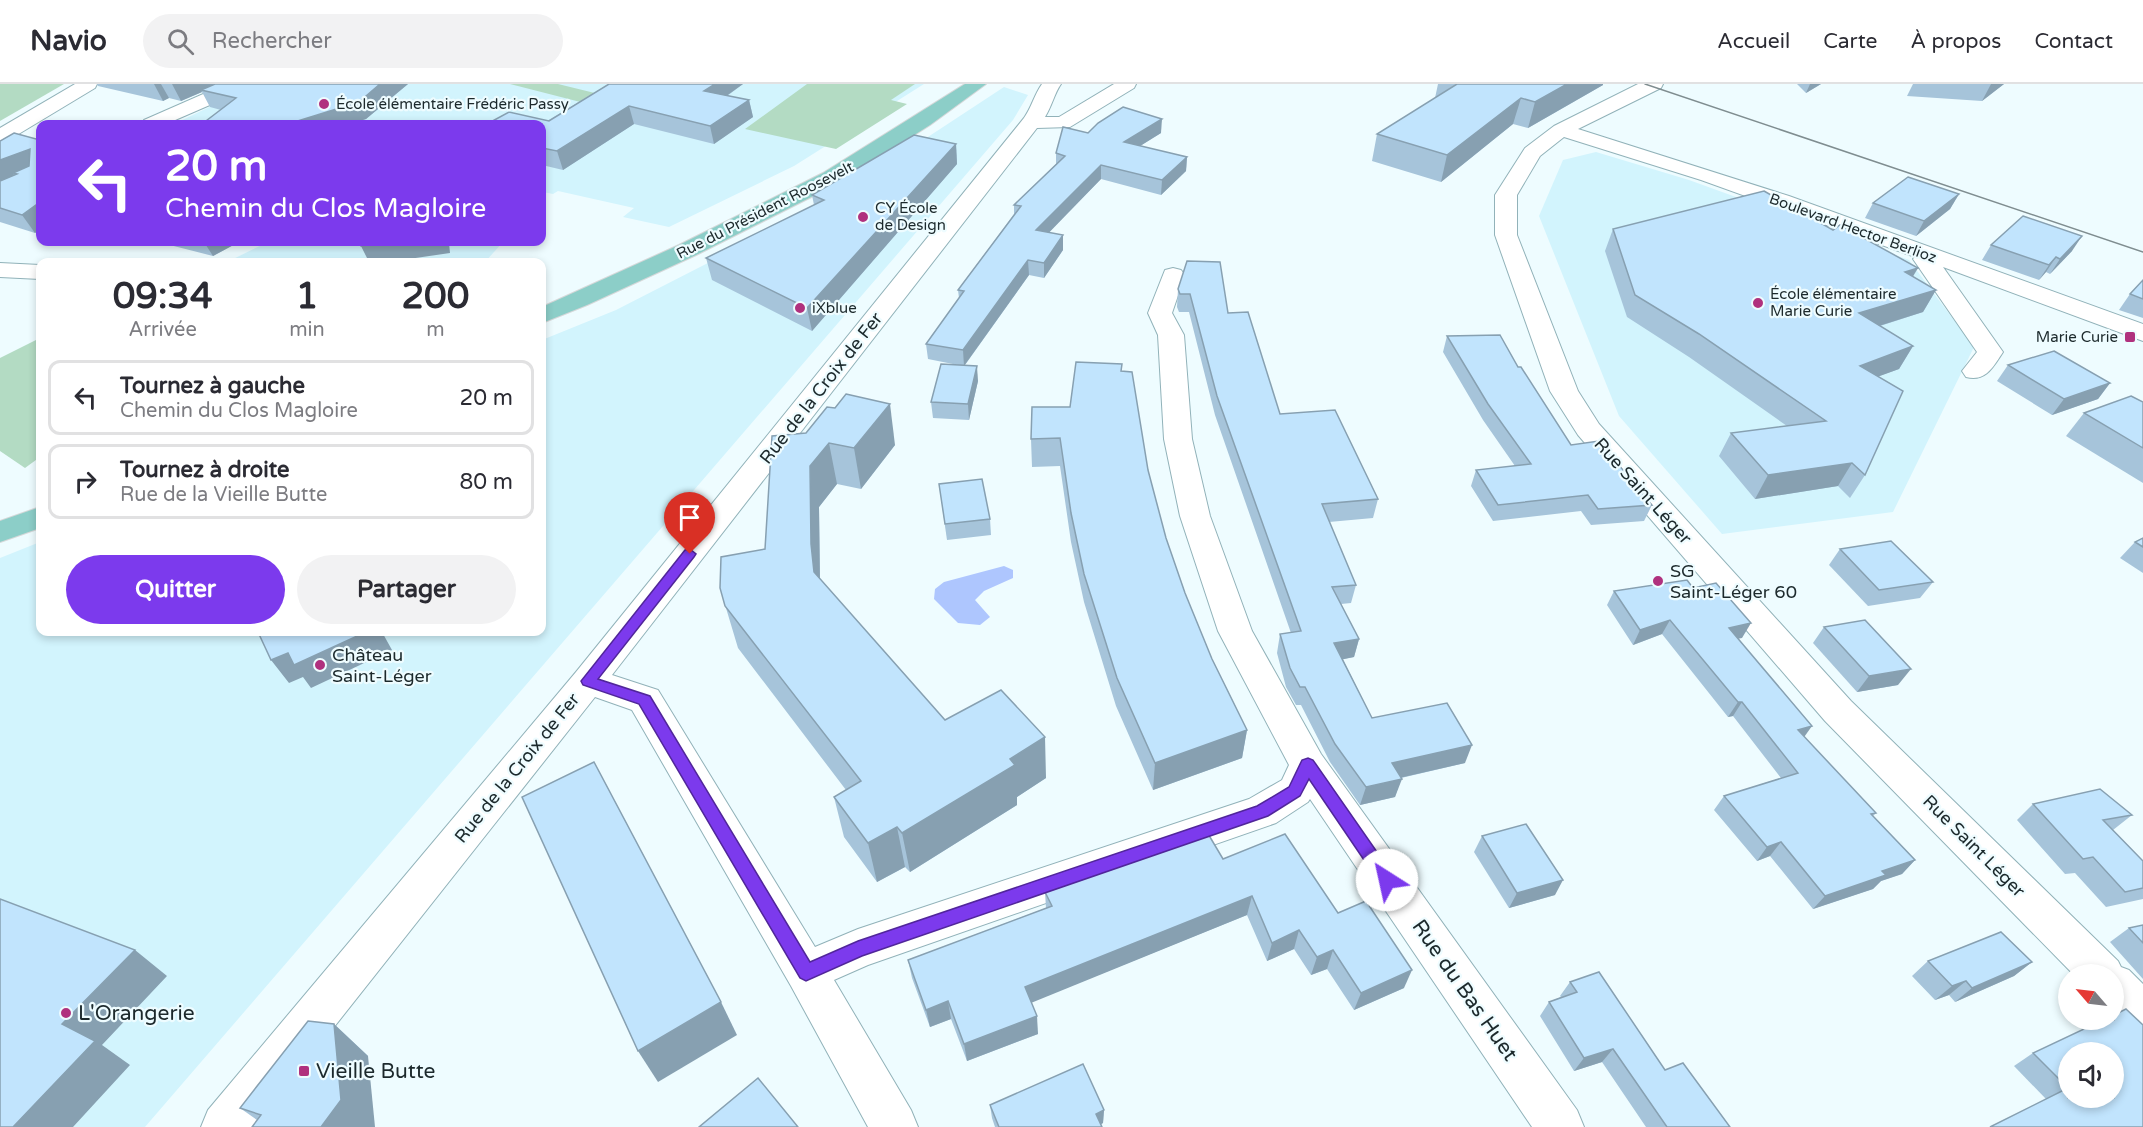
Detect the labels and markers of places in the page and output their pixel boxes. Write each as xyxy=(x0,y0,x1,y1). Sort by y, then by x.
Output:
place label: École élémentaire Frédéric Passy xyxy=(336,95,569,113)
marker: École élémentaire Frédéric Passy xyxy=(317,97,331,111)
place label: CY École de Design xyxy=(875,199,946,234)
marker: CY École de Design xyxy=(856,210,870,224)
place label: École élémentaire Marie Curie xyxy=(1770,285,1896,320)
marker: École élémentaire Marie Curie xyxy=(1751,296,1765,310)
place label: iXblue xyxy=(812,299,857,317)
marker: iXblue xyxy=(793,301,807,315)
place label: Marie Curie xyxy=(2036,328,2118,346)
marker: Marie Curie xyxy=(2123,330,2137,344)
pin xyxy=(664,492,715,554)
place label: SG Saint-Léger 60 xyxy=(1670,560,1797,603)
marker: SG Saint-Léger 60 xyxy=(1651,574,1665,588)
place label: Château Saint-Léger xyxy=(332,644,432,687)
marker: Château Saint-Léger xyxy=(313,658,327,672)
place label: L'Orangerie xyxy=(78,1001,195,1026)
marker: L'Orangerie xyxy=(59,1006,73,1020)
place label: Vieille Butte xyxy=(316,1059,436,1084)
marker: Vieille Butte xyxy=(297,1064,311,1078)

